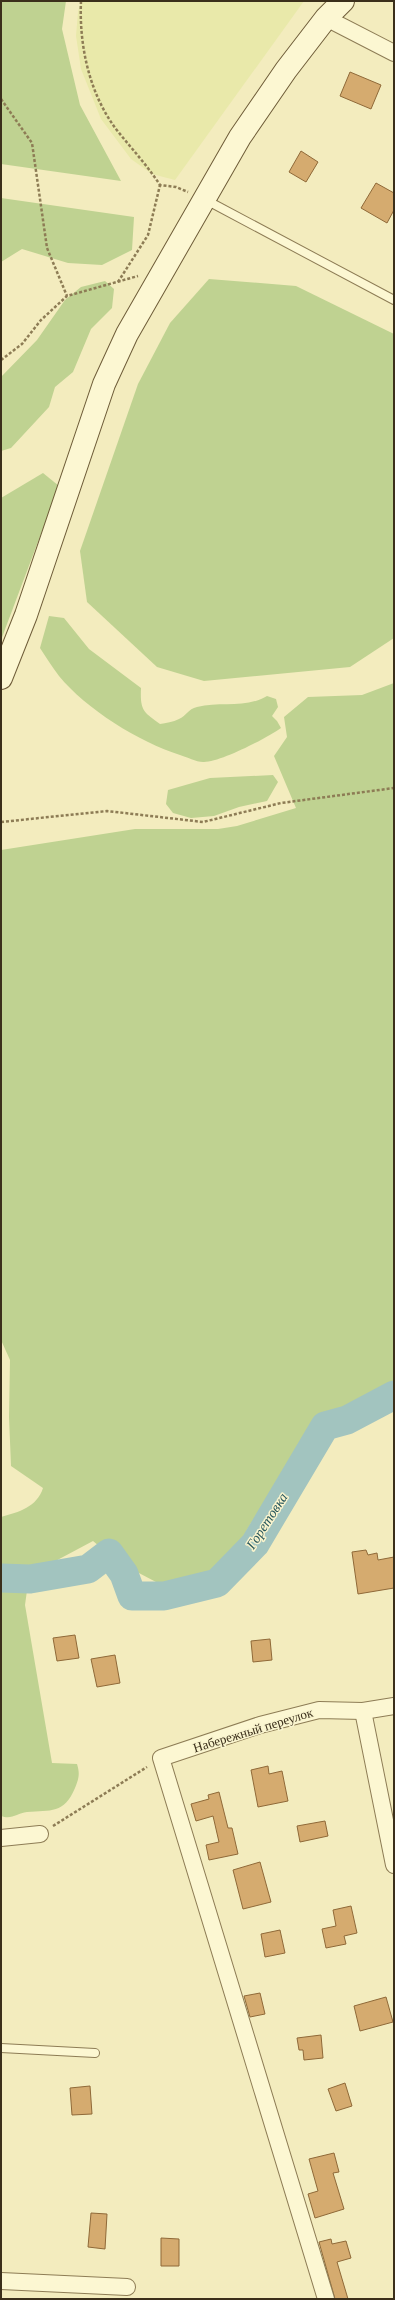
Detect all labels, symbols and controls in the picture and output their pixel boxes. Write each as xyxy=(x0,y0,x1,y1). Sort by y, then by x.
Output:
water label: Горетовка xyxy=(243,1490,291,1553)
street label: Набережный переулок xyxy=(191,1704,315,1755)

